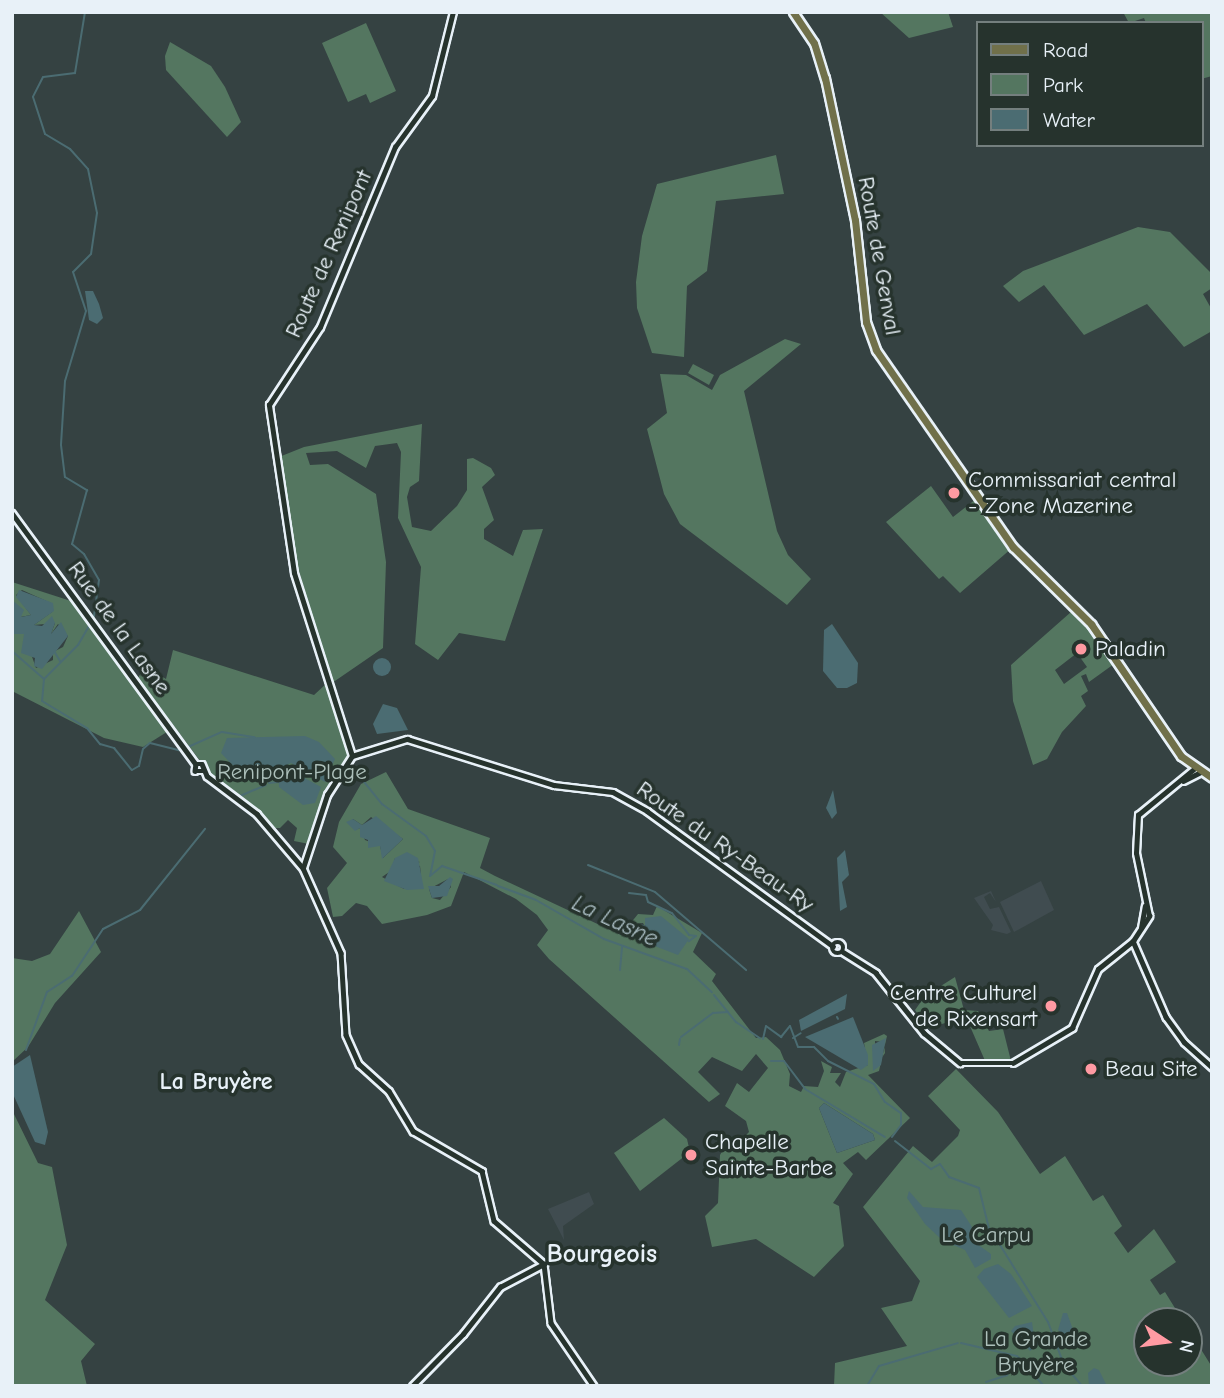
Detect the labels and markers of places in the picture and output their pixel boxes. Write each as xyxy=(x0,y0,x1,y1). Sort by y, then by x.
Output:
place label: Commissariat central - Zone Mazerine xyxy=(968,466,1176,520)
marker: Commissariat central - Zone Mazerine xyxy=(946,485,962,501)
place label: Paladin xyxy=(1095,635,1166,663)
marker: Paladin xyxy=(1073,641,1089,657)
place label: Centre Culturel de Rixensart xyxy=(890,979,1037,1033)
marker: Centre Culturel de Rixensart xyxy=(1043,998,1059,1014)
place label: Beau Site xyxy=(1105,1055,1197,1083)
marker: Beau Site xyxy=(1083,1061,1099,1077)
place label: Chapelle Sainte-Barbe xyxy=(705,1128,833,1182)
marker: Chapelle Sainte-Barbe xyxy=(683,1147,699,1163)

